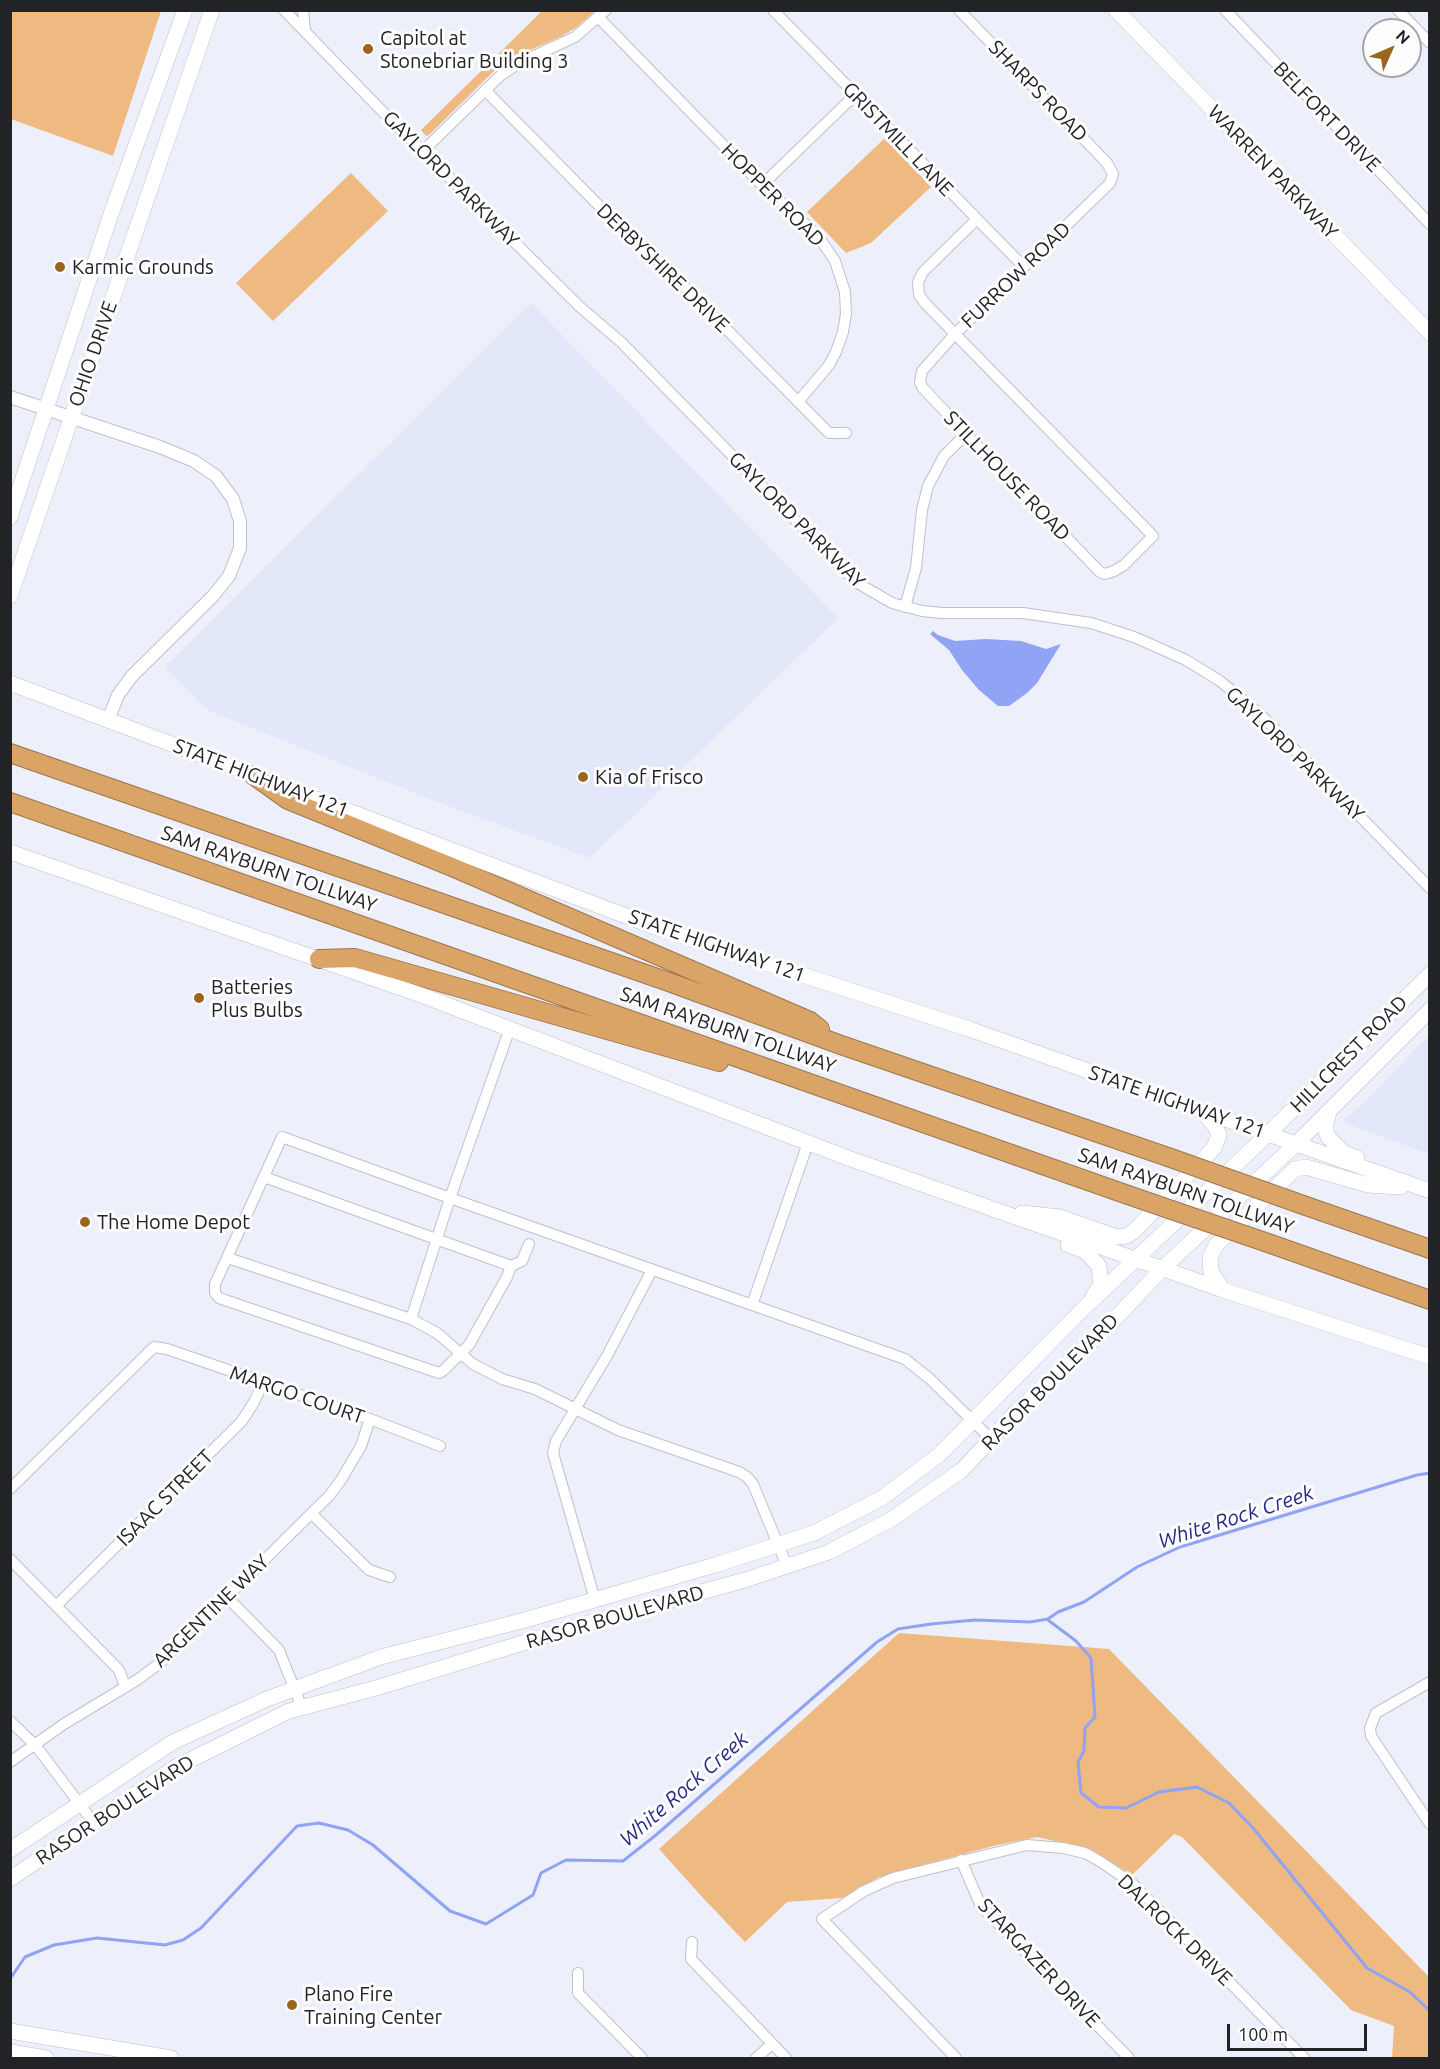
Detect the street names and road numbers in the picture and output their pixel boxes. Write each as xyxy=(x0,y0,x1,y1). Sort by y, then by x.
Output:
street label: SHARPS ROAD xyxy=(984,35,1092,147)
street label: BELFORT DRIVE xyxy=(1268,57,1386,177)
street label: GRISTMILL LANE xyxy=(838,77,958,201)
street label: WARREN PARKWAY xyxy=(1203,100,1343,244)
street label: GAYLORD PARKWAY xyxy=(378,106,524,252)
street label: HOPPER ROAD xyxy=(716,138,830,252)
street label: DERBYSHIRE DRIVE xyxy=(592,199,734,337)
street label: FURROW ROAD xyxy=(956,217,1076,333)
street label: OHIO DRIVE xyxy=(64,298,122,410)
street label: STILLHOUSE ROAD xyxy=(939,406,1075,546)
street label: GAYLORD PARKWAY xyxy=(724,447,870,593)
street label: GAYLORD PARKWAY xyxy=(1221,682,1369,826)
street label: STATE HIGHWAY 121 xyxy=(170,734,352,822)
street label: SAM RAYBURN TOLLWAY xyxy=(158,821,380,917)
street label: STATE HIGHWAY 121 xyxy=(625,904,809,988)
street label: SAM RAYBURN TOLLWAY xyxy=(617,982,839,1078)
street label: HILLCREST ROAD xyxy=(1285,990,1413,1118)
street label: STATE HIGHWAY 121 xyxy=(1085,1060,1269,1144)
street label: SAM RAYBURN TOLLWAY xyxy=(1075,1143,1297,1239)
street label: RASOR BOULEVARD xyxy=(976,1308,1124,1456)
street label: MARGO COURT xyxy=(227,1361,367,1429)
street label: ISAAC STREET xyxy=(112,1445,218,1551)
street label: ARGENTINE WAY xyxy=(148,1550,274,1672)
street label: RASOR BOULEVARD xyxy=(523,1580,707,1654)
street label: RASOR BOULEVARD xyxy=(31,1750,199,1870)
street label: DALROCK DRIVE xyxy=(1113,1869,1237,1991)
street label: STARGAZER DRIVE xyxy=(973,1894,1105,2032)

